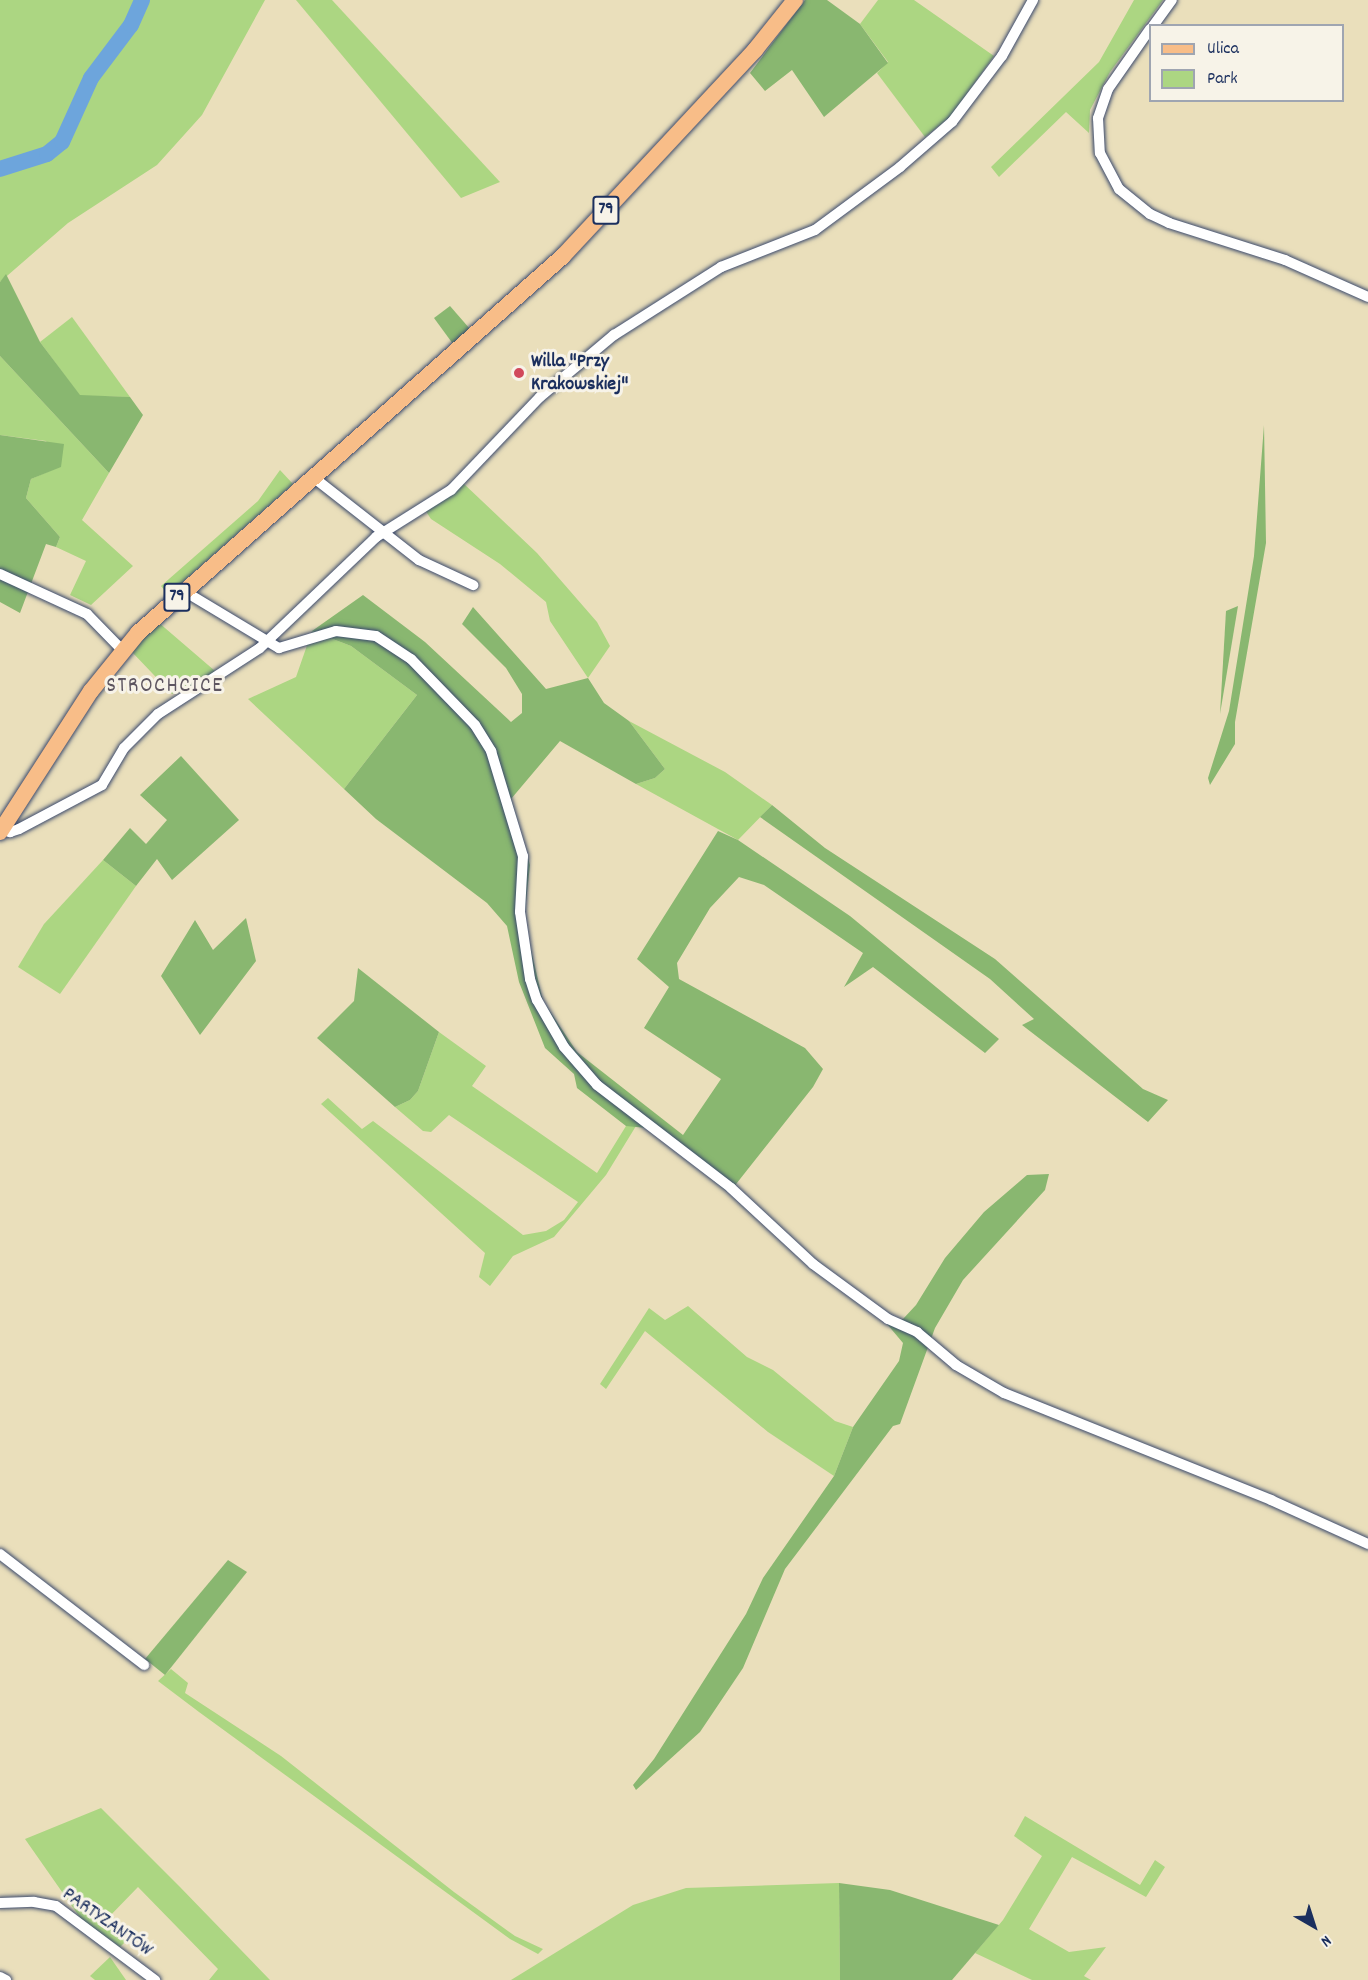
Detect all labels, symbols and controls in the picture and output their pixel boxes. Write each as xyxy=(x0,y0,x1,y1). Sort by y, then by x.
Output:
legend xyxy=(1149,24,1344,102)
text: Ulica xyxy=(1207,37,1239,62)
text: Park xyxy=(1207,67,1238,92)
road number: 79 xyxy=(591,195,621,225)
place label: Willa "Przy Krakowskiej" xyxy=(531,350,628,397)
marker: Willa "Przy Krakowskiej" xyxy=(512,366,526,380)
road number: 79 xyxy=(162,582,192,612)
district label: STROCHCICE xyxy=(106,674,224,700)
street label: PARTYZANTÓW xyxy=(57,1883,157,1963)
north arrow xyxy=(1284,1896,1344,1956)
text: N xyxy=(1315,1929,1336,1952)

